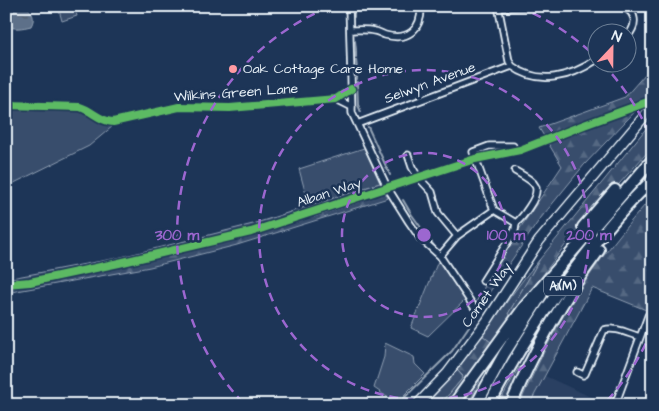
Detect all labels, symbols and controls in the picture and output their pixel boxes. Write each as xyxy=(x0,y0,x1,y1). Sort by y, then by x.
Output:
north arrow xyxy=(586,22,636,72)
text: N xyxy=(609,26,625,48)
street label: Selwyn Avenue xyxy=(382,57,479,109)
place label: Oak Cottage Care Home xyxy=(243,59,404,79)
marker: Oak Cottage Care Home xyxy=(227,63,239,75)
street label: Wilkins Green Lane xyxy=(173,79,299,107)
street label: Alban Way xyxy=(294,173,364,213)
text: 300 m xyxy=(154,225,199,246)
text: 100 m xyxy=(487,225,526,246)
text: 200 m xyxy=(565,225,612,246)
centre of rings xyxy=(415,226,433,244)
street label: Comet Way xyxy=(457,258,517,332)
road number: A1(M) xyxy=(544,276,582,296)

